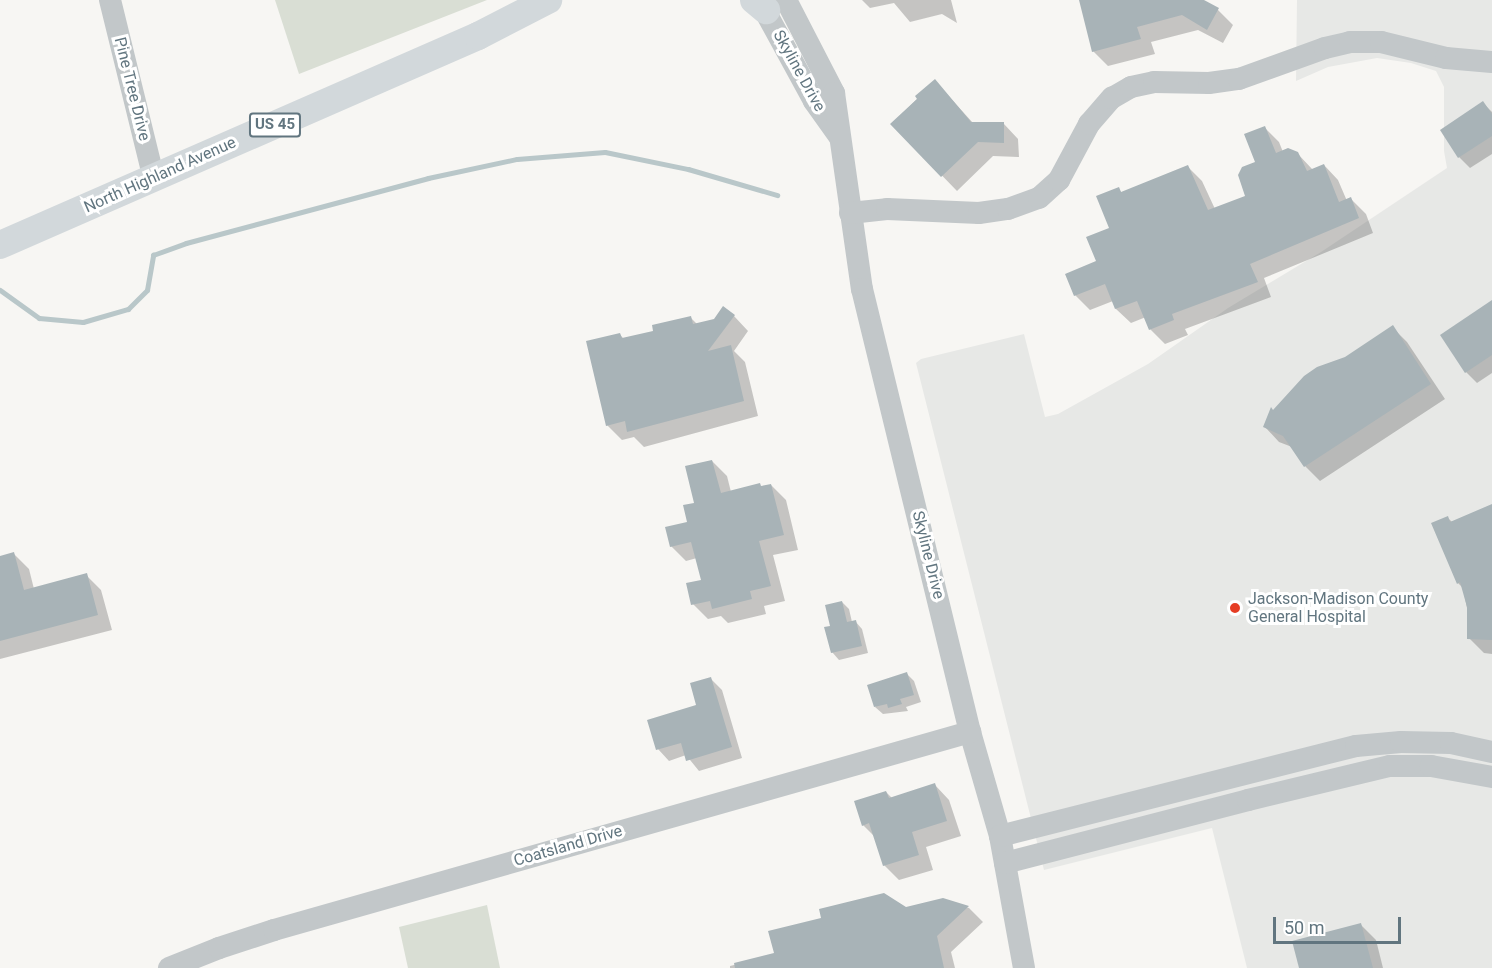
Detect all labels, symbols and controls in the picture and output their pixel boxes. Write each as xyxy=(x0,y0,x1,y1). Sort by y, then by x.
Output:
street label: Skyline Drive xyxy=(769,27,829,115)
street label: Pine Tree Drive xyxy=(110,35,154,143)
road number: US 45 xyxy=(248,113,302,137)
street label: North Highland Avenue xyxy=(81,133,239,217)
street label: Skyline Drive xyxy=(908,509,948,601)
place label: Jackson-Madison County General Hospital xyxy=(1248,589,1428,627)
marker: Jackson-Madison County General Hospital xyxy=(1226,599,1244,617)
street label: Coatsland Drive xyxy=(511,821,625,871)
scale bar xyxy=(1276,905,1404,943)
text: 50 m xyxy=(1284,917,1324,938)

